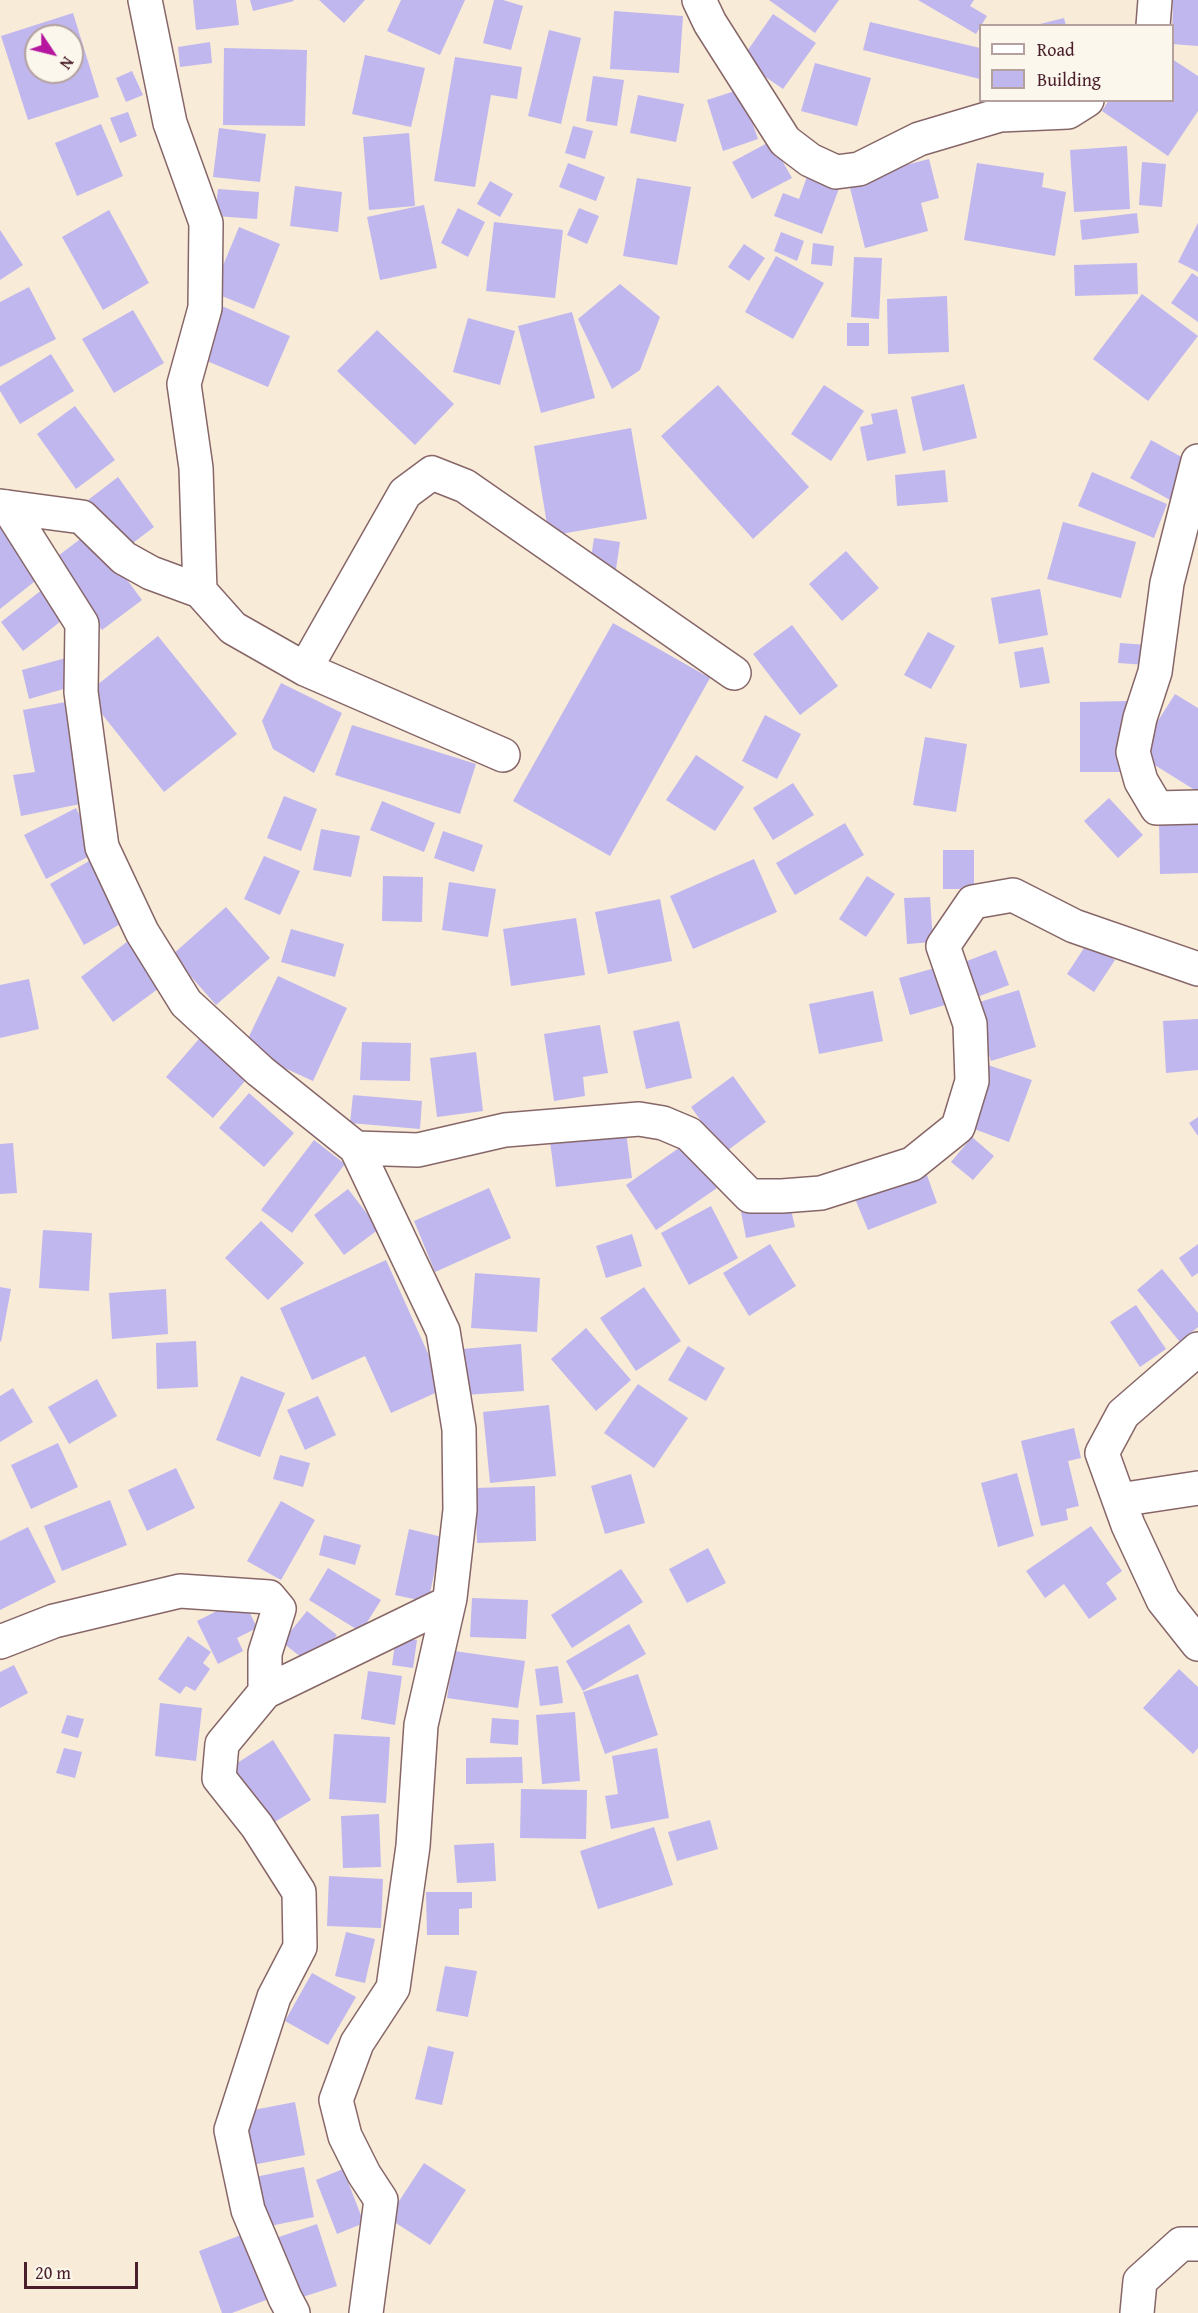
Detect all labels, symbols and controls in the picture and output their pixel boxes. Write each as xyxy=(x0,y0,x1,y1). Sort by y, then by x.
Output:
north arrow xyxy=(24,24,84,84)
legend xyxy=(979,24,1174,102)
text: Road xyxy=(1037,36,1075,63)
text: N xyxy=(54,52,80,74)
text: Building xyxy=(1037,66,1101,93)
scale bar xyxy=(27,2250,141,2288)
text: 20 m xyxy=(35,2259,71,2286)

